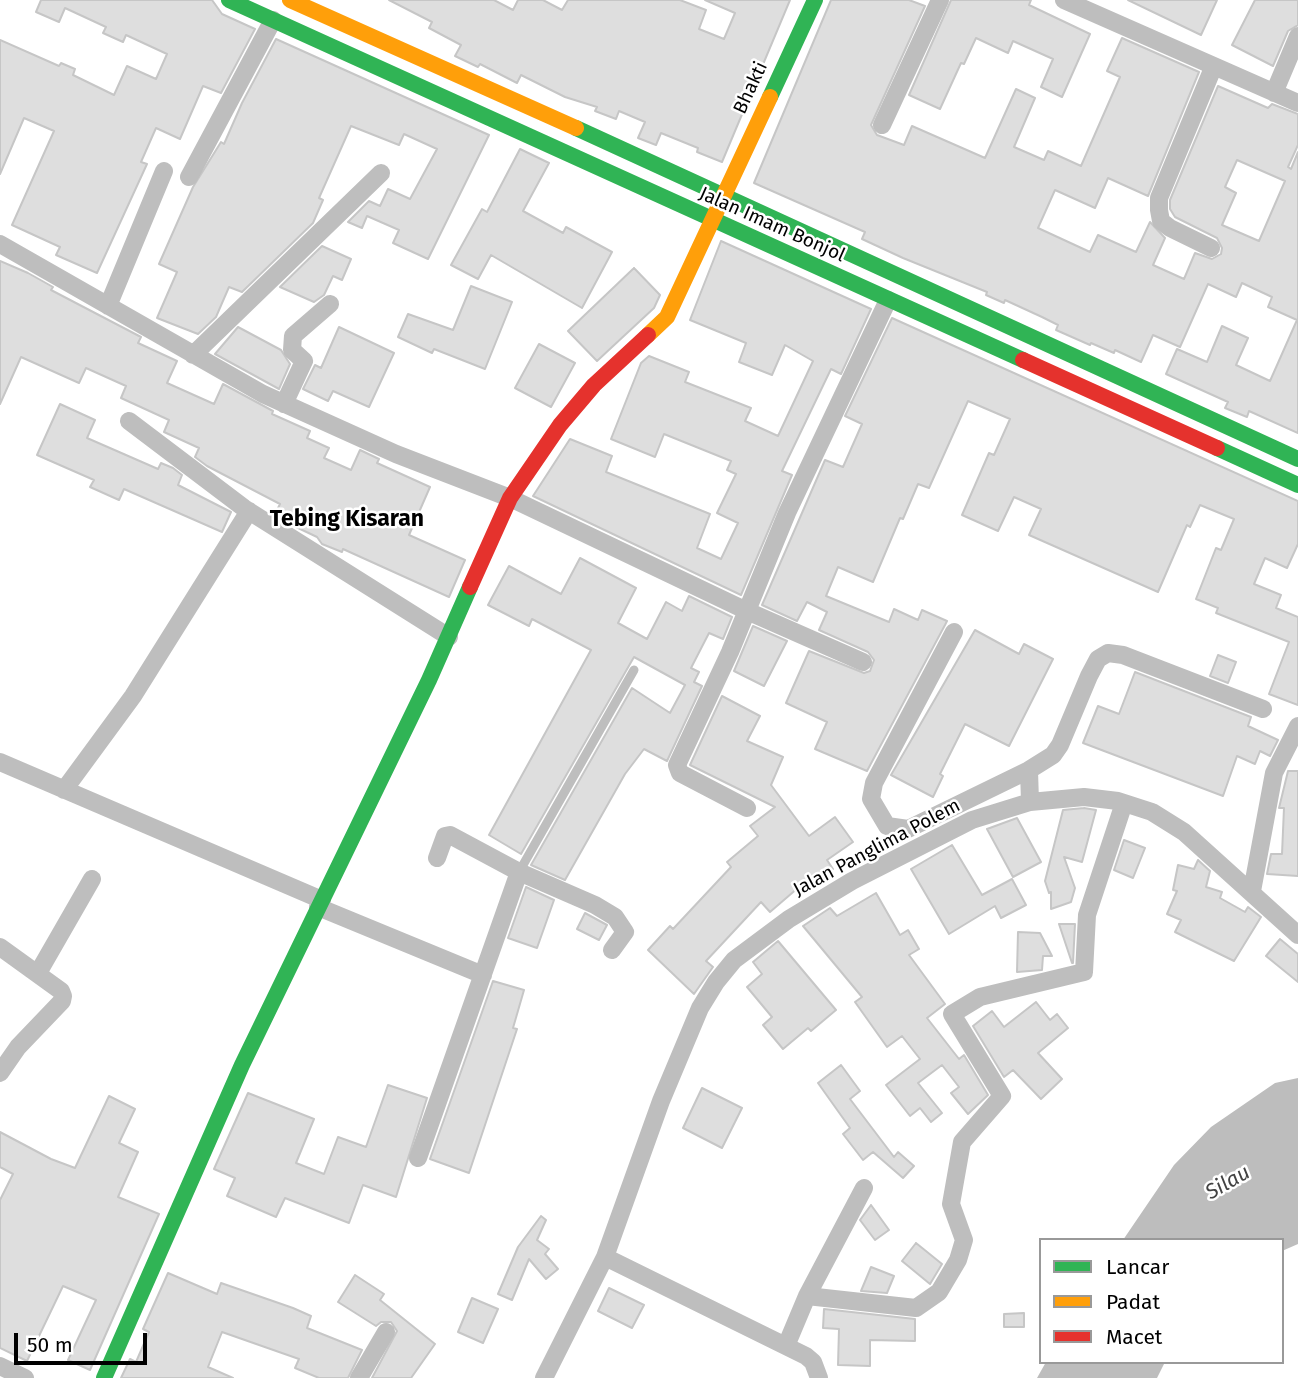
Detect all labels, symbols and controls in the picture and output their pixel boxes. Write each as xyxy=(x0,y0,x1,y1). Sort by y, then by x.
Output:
street label: Bhakti xyxy=(729,58,773,118)
street label: Jalan Imam Bonjol xyxy=(696,183,848,267)
district label: Tebing Kisaran xyxy=(270,506,424,534)
street label: Jalan Panglima Polem xyxy=(790,794,964,902)
water label: Silau xyxy=(1201,1160,1255,1206)
legend xyxy=(1039,1238,1284,1364)
text: Lancar xyxy=(1106,1254,1169,1280)
text: Padat xyxy=(1106,1289,1160,1315)
scale bar xyxy=(18,1318,150,1362)
text: Macet xyxy=(1106,1324,1162,1350)
text: 50 m xyxy=(27,1332,73,1358)

